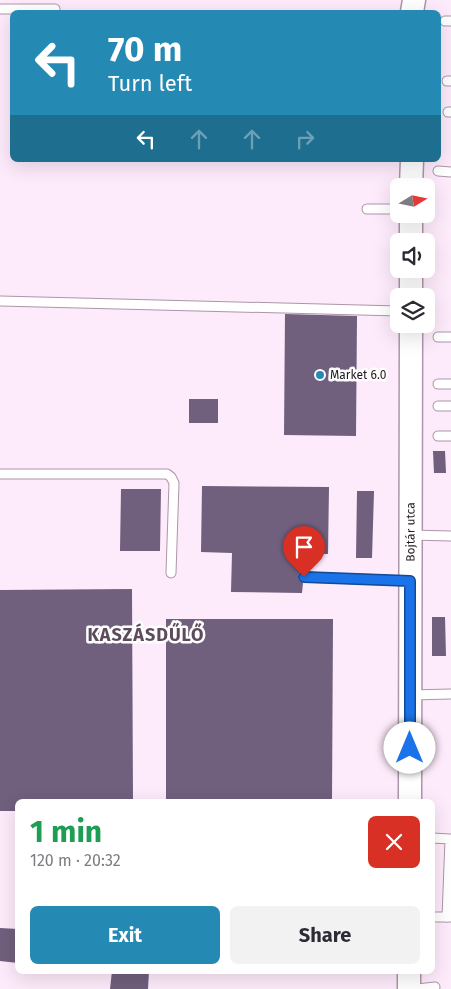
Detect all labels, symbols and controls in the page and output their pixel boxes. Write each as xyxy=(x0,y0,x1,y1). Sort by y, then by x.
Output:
text: 70 m xyxy=(108,28,182,70)
icon: left xyxy=(25,30,90,95)
text: Turn left xyxy=(108,70,192,97)
icon: left xyxy=(132,125,160,153)
icon: ahead xyxy=(185,125,213,153)
icon: ahead xyxy=(238,125,266,153)
icon: right xyxy=(291,125,319,153)
north arrow xyxy=(390,178,435,222)
map controls xyxy=(390,178,435,333)
button: sound xyxy=(390,233,435,278)
button: layers xyxy=(390,288,435,333)
place label: Market 6.0 xyxy=(330,368,387,382)
marker: Market 6.0 xyxy=(314,369,326,381)
street label: Bojtár utca xyxy=(404,502,418,562)
pin xyxy=(283,526,325,577)
icon: arrive xyxy=(290,533,318,561)
district label: KASZÁSDŰLŐ xyxy=(87,622,205,646)
position arrow xyxy=(383,721,435,773)
text: 1 min xyxy=(30,814,102,850)
button: close xyxy=(368,816,420,868)
text: 120 m · 20:32 xyxy=(30,851,121,870)
button: Exit xyxy=(30,906,220,964)
button: Share xyxy=(230,906,420,964)

